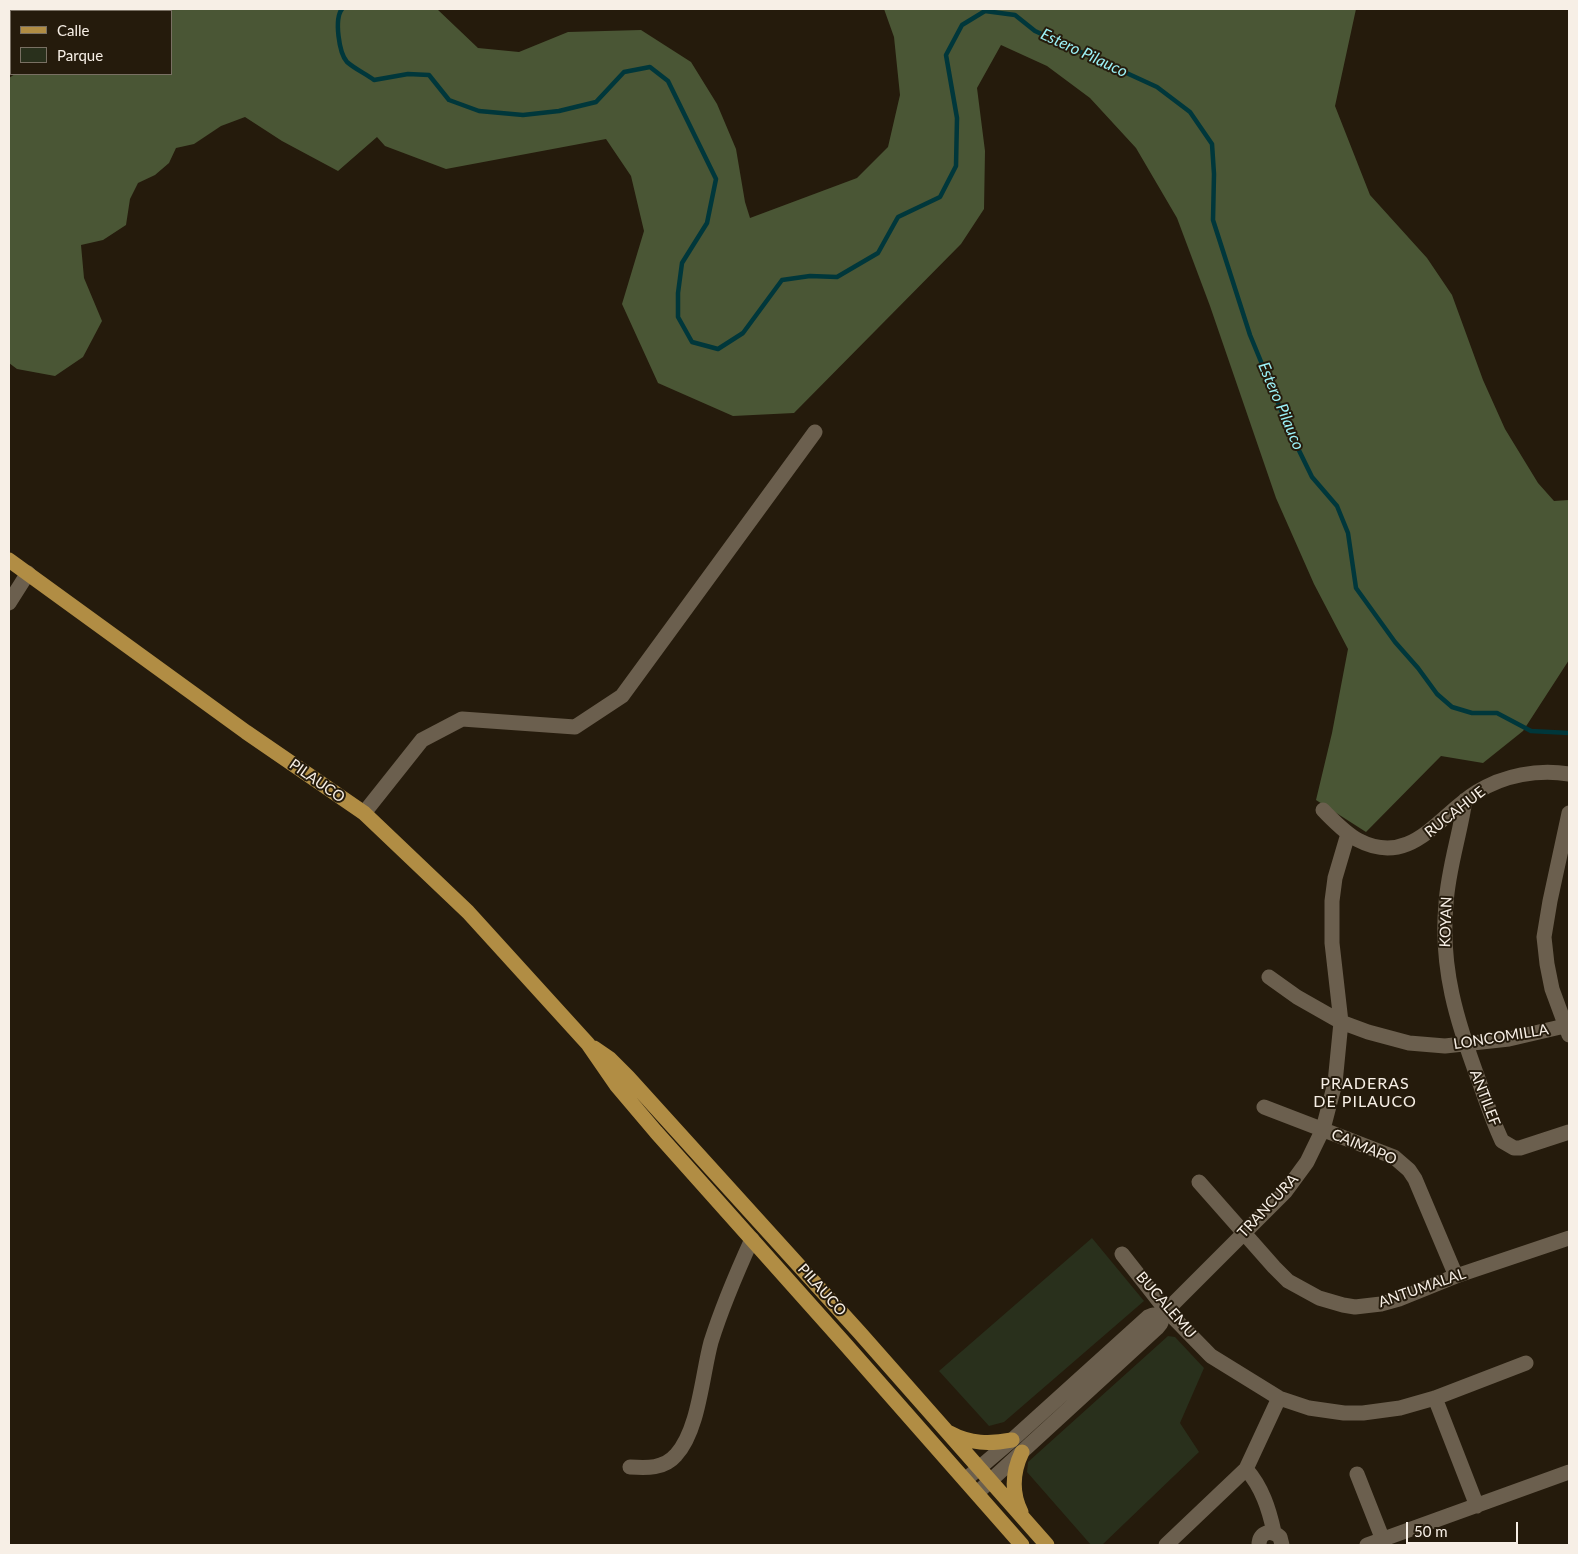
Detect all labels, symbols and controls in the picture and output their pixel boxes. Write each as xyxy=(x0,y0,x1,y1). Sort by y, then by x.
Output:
legend xyxy=(10,10,172,75)
text: Calle xyxy=(57,21,89,39)
water label: Estero Pilauco xyxy=(1038,25,1130,81)
text: Parque xyxy=(57,46,103,64)
water label: Estero Pilauco xyxy=(1254,359,1308,453)
street label: PILAUCO xyxy=(286,755,348,807)
street label: RUCAHUE xyxy=(1421,783,1489,841)
street label: KOYAN xyxy=(1436,896,1456,948)
street label: LONCOMILLA xyxy=(1452,1021,1550,1053)
street label: ANTILEF xyxy=(1466,1067,1504,1129)
district label: PRADERAS DE PILAUCO xyxy=(1312,1074,1418,1112)
street label: CAIMAPO xyxy=(1329,1125,1399,1169)
street label: TRANCURA xyxy=(1234,1170,1302,1242)
street label: PILAUCO xyxy=(794,1260,850,1320)
street label: ANTUMALAL xyxy=(1376,1265,1468,1311)
street label: BUCALEMU xyxy=(1132,1268,1200,1342)
scale bar xyxy=(1408,1512,1520,1544)
text: 50 m xyxy=(1414,1522,1448,1540)

